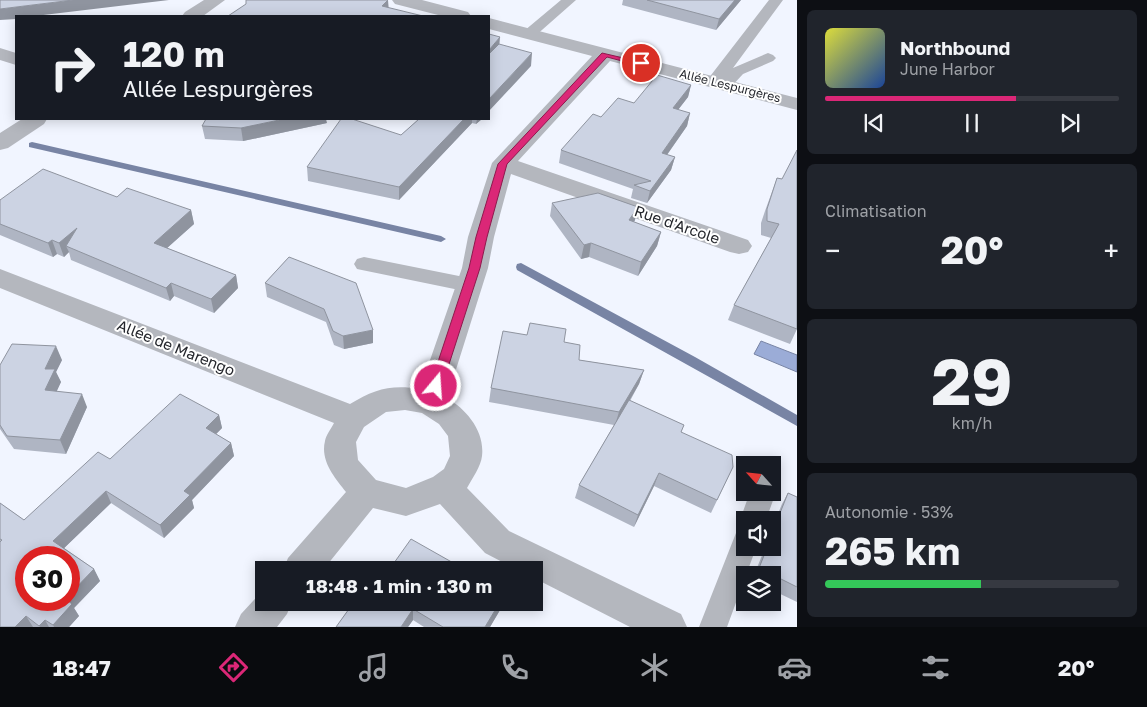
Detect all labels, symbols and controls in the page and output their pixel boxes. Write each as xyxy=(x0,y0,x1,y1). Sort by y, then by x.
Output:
text: 120 m xyxy=(123,33,225,75)
icon: right xyxy=(40,35,105,100)
text: Northbound xyxy=(900,36,1010,59)
pin xyxy=(620,42,662,84)
icon: arrive xyxy=(627,49,655,77)
text: June Harbor xyxy=(900,59,995,79)
street label: Allée Lespurgères xyxy=(678,66,782,105)
text: Allée Lespurgères xyxy=(123,75,313,102)
icon: previous xyxy=(860,109,888,137)
icon: pause xyxy=(958,109,986,137)
icon: next xyxy=(1056,109,1084,137)
street label: Rue d'Arcole xyxy=(632,201,723,247)
text: Climatisation xyxy=(825,201,927,221)
text: 20° xyxy=(941,227,1003,272)
text: − xyxy=(825,234,840,267)
text: + xyxy=(1104,234,1119,267)
street label: Allée de Marengo xyxy=(115,315,238,379)
text: 29 xyxy=(932,341,1012,419)
position arrow xyxy=(409,359,461,411)
text: km/h xyxy=(952,413,992,433)
north arrow xyxy=(736,456,781,501)
map controls xyxy=(736,456,781,611)
text: Autonomie · 53% xyxy=(825,502,953,522)
button: sound xyxy=(736,511,781,556)
text: 265 km xyxy=(825,528,960,573)
speed limit sign: 30 xyxy=(15,546,80,611)
button: layers xyxy=(736,566,781,611)
text: 18:48 · 1 min · 130 m xyxy=(306,574,492,597)
icon: directions xyxy=(216,650,251,685)
icon: music xyxy=(356,650,391,685)
icon: phone xyxy=(497,650,532,685)
icon: climate xyxy=(637,650,672,685)
icon: car xyxy=(777,650,812,685)
icon: filters xyxy=(918,650,953,685)
text: 18:47 xyxy=(53,654,111,681)
text: 20° xyxy=(1058,654,1094,681)

